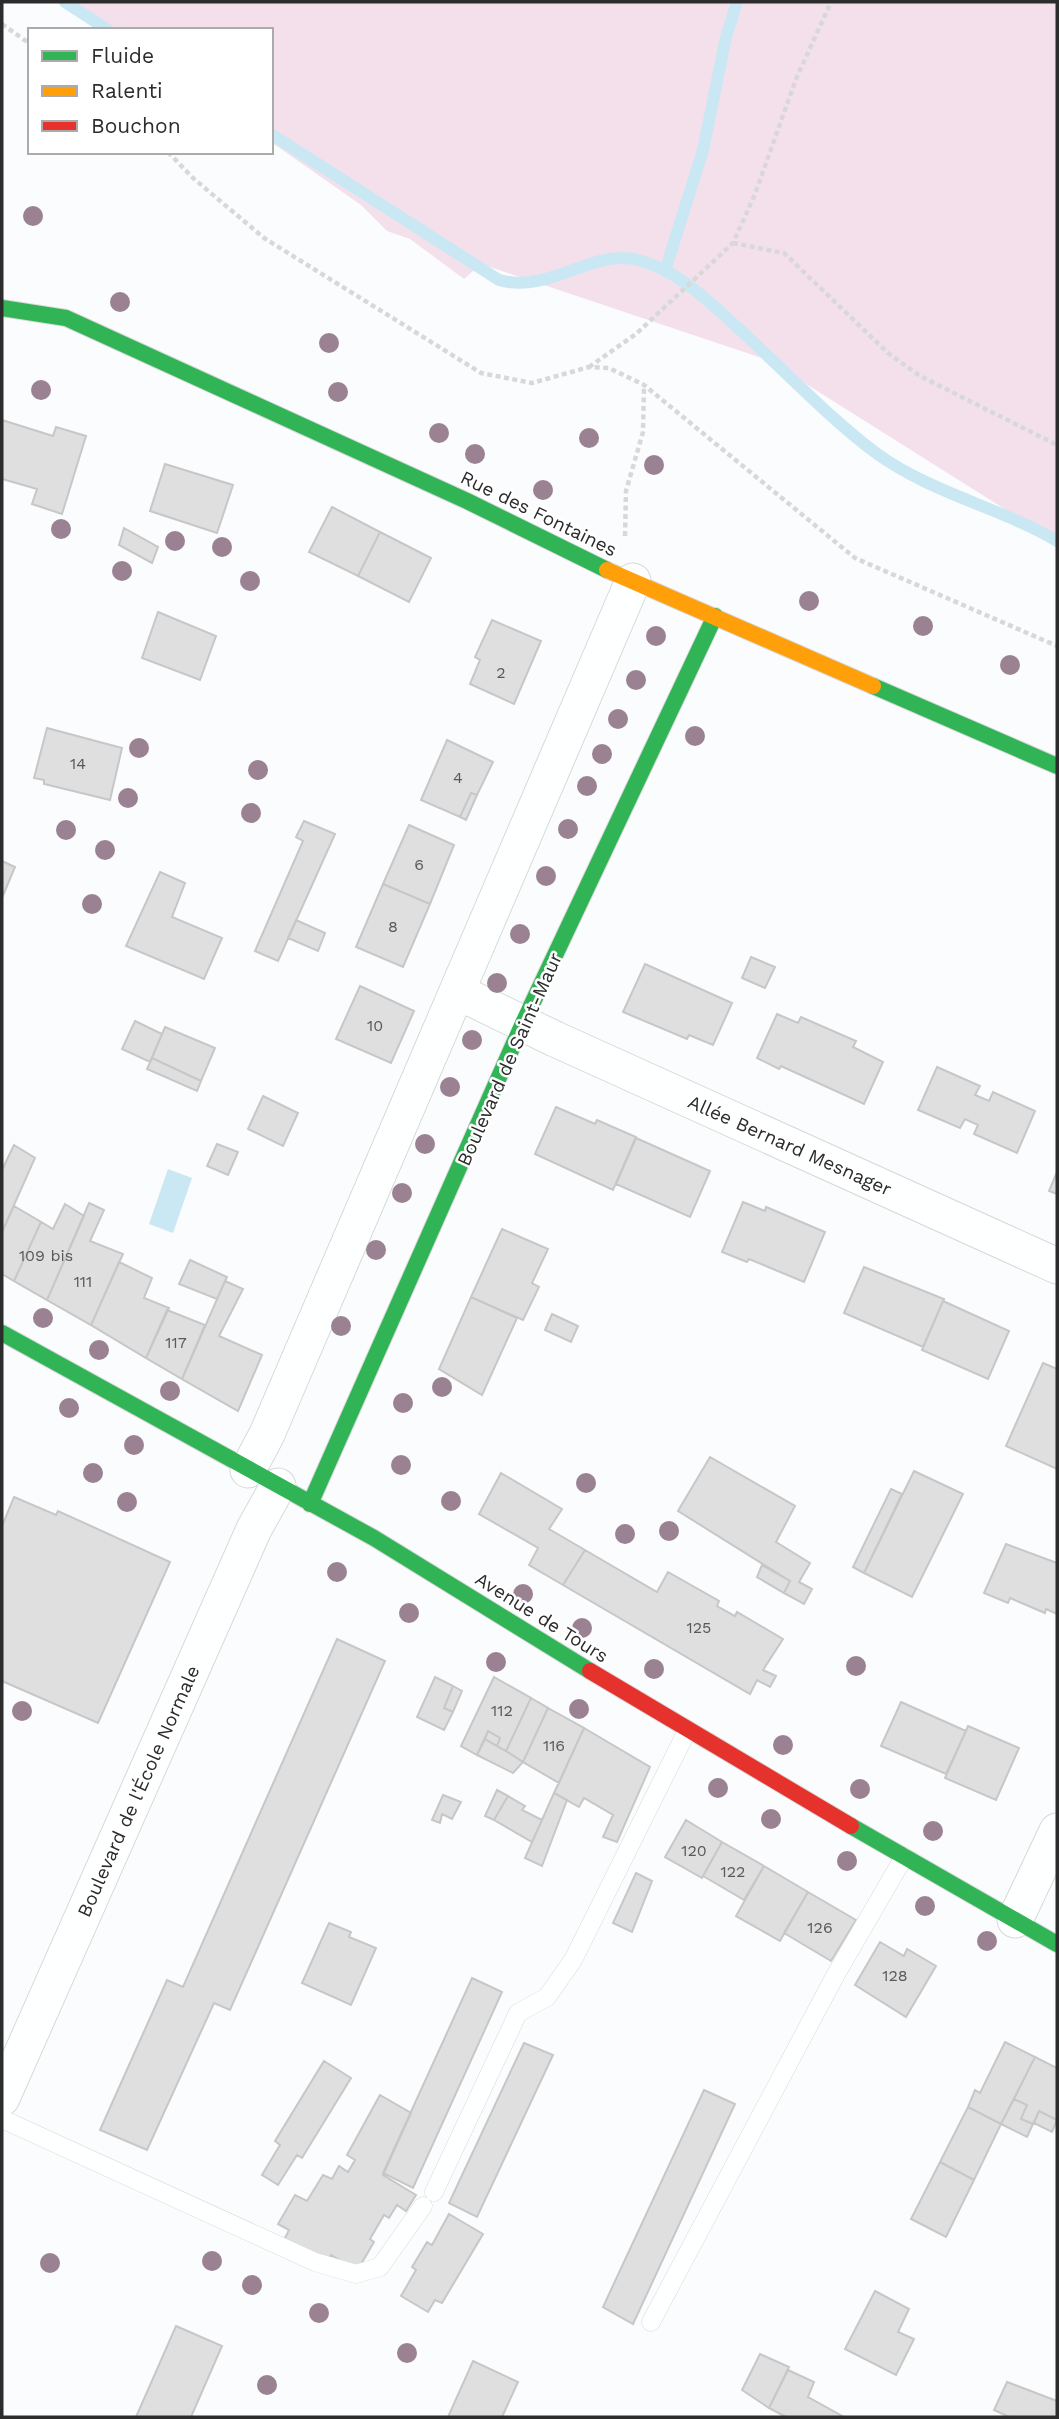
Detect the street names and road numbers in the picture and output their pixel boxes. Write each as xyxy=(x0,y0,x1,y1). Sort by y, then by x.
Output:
street label: Rue des Fontaines xyxy=(457,466,621,561)
street label: Boulevard de Saint-Maur xyxy=(452,949,567,1169)
street label: Allée Bernard Mesnager xyxy=(684,1090,895,1201)
street label: Avenue de Tours xyxy=(471,1567,612,1668)
street label: Boulevard de l'École Normale xyxy=(72,1662,205,1921)

